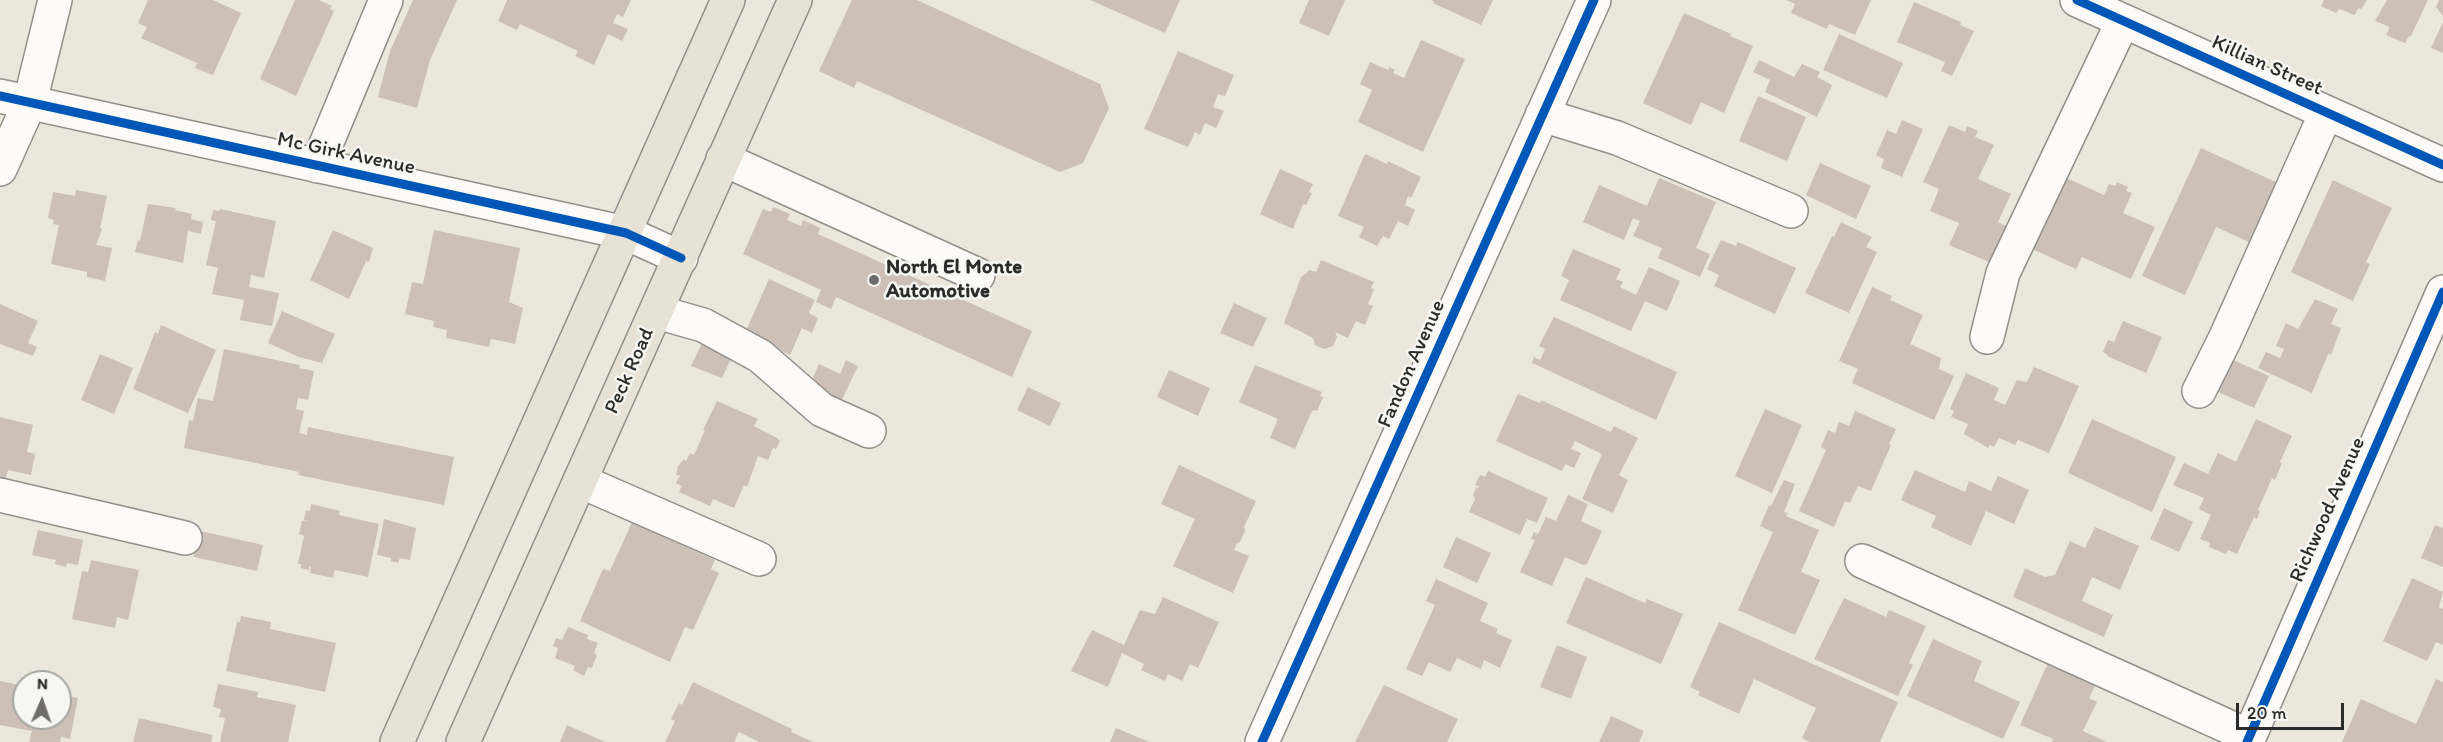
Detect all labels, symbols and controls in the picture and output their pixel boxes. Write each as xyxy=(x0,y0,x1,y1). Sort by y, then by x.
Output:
street label: Killian Street xyxy=(2207,30,2327,102)
street label: Mc Girk Avenue xyxy=(275,127,417,181)
place label: North El Monte Automotive xyxy=(886,255,1022,305)
marker: North El Monte Automotive xyxy=(867,273,881,287)
street label: Fandon Avenue xyxy=(1373,296,1451,432)
street label: Peck Road xyxy=(600,324,660,418)
street label: Richwood Avenue xyxy=(2285,433,2371,587)
north arrow xyxy=(12,670,72,730)
text: N xyxy=(37,674,48,693)
scale bar xyxy=(2239,691,2347,729)
text: 20 m xyxy=(2247,702,2287,724)

